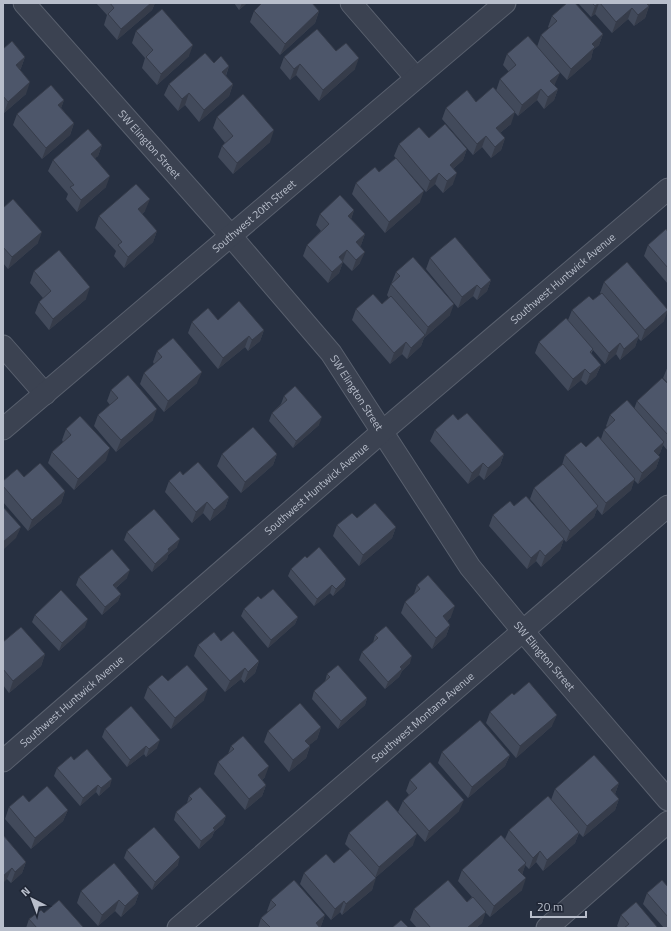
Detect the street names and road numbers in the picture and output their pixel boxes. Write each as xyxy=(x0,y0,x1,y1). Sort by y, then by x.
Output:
street label: SW Elington Street xyxy=(115,106,185,182)
street label: Southwest 20th Street xyxy=(208,176,299,256)
street label: Southwest Huntwick Avenue xyxy=(507,229,619,328)
street label: SW Elington Street xyxy=(326,352,387,434)
street label: Southwest Huntwick Avenue xyxy=(261,439,372,539)
street label: SW Elington Street xyxy=(510,618,579,695)
street label: Southwest Huntwick Avenue xyxy=(16,651,128,751)
street label: Southwest Montana Avenue xyxy=(368,668,478,766)

